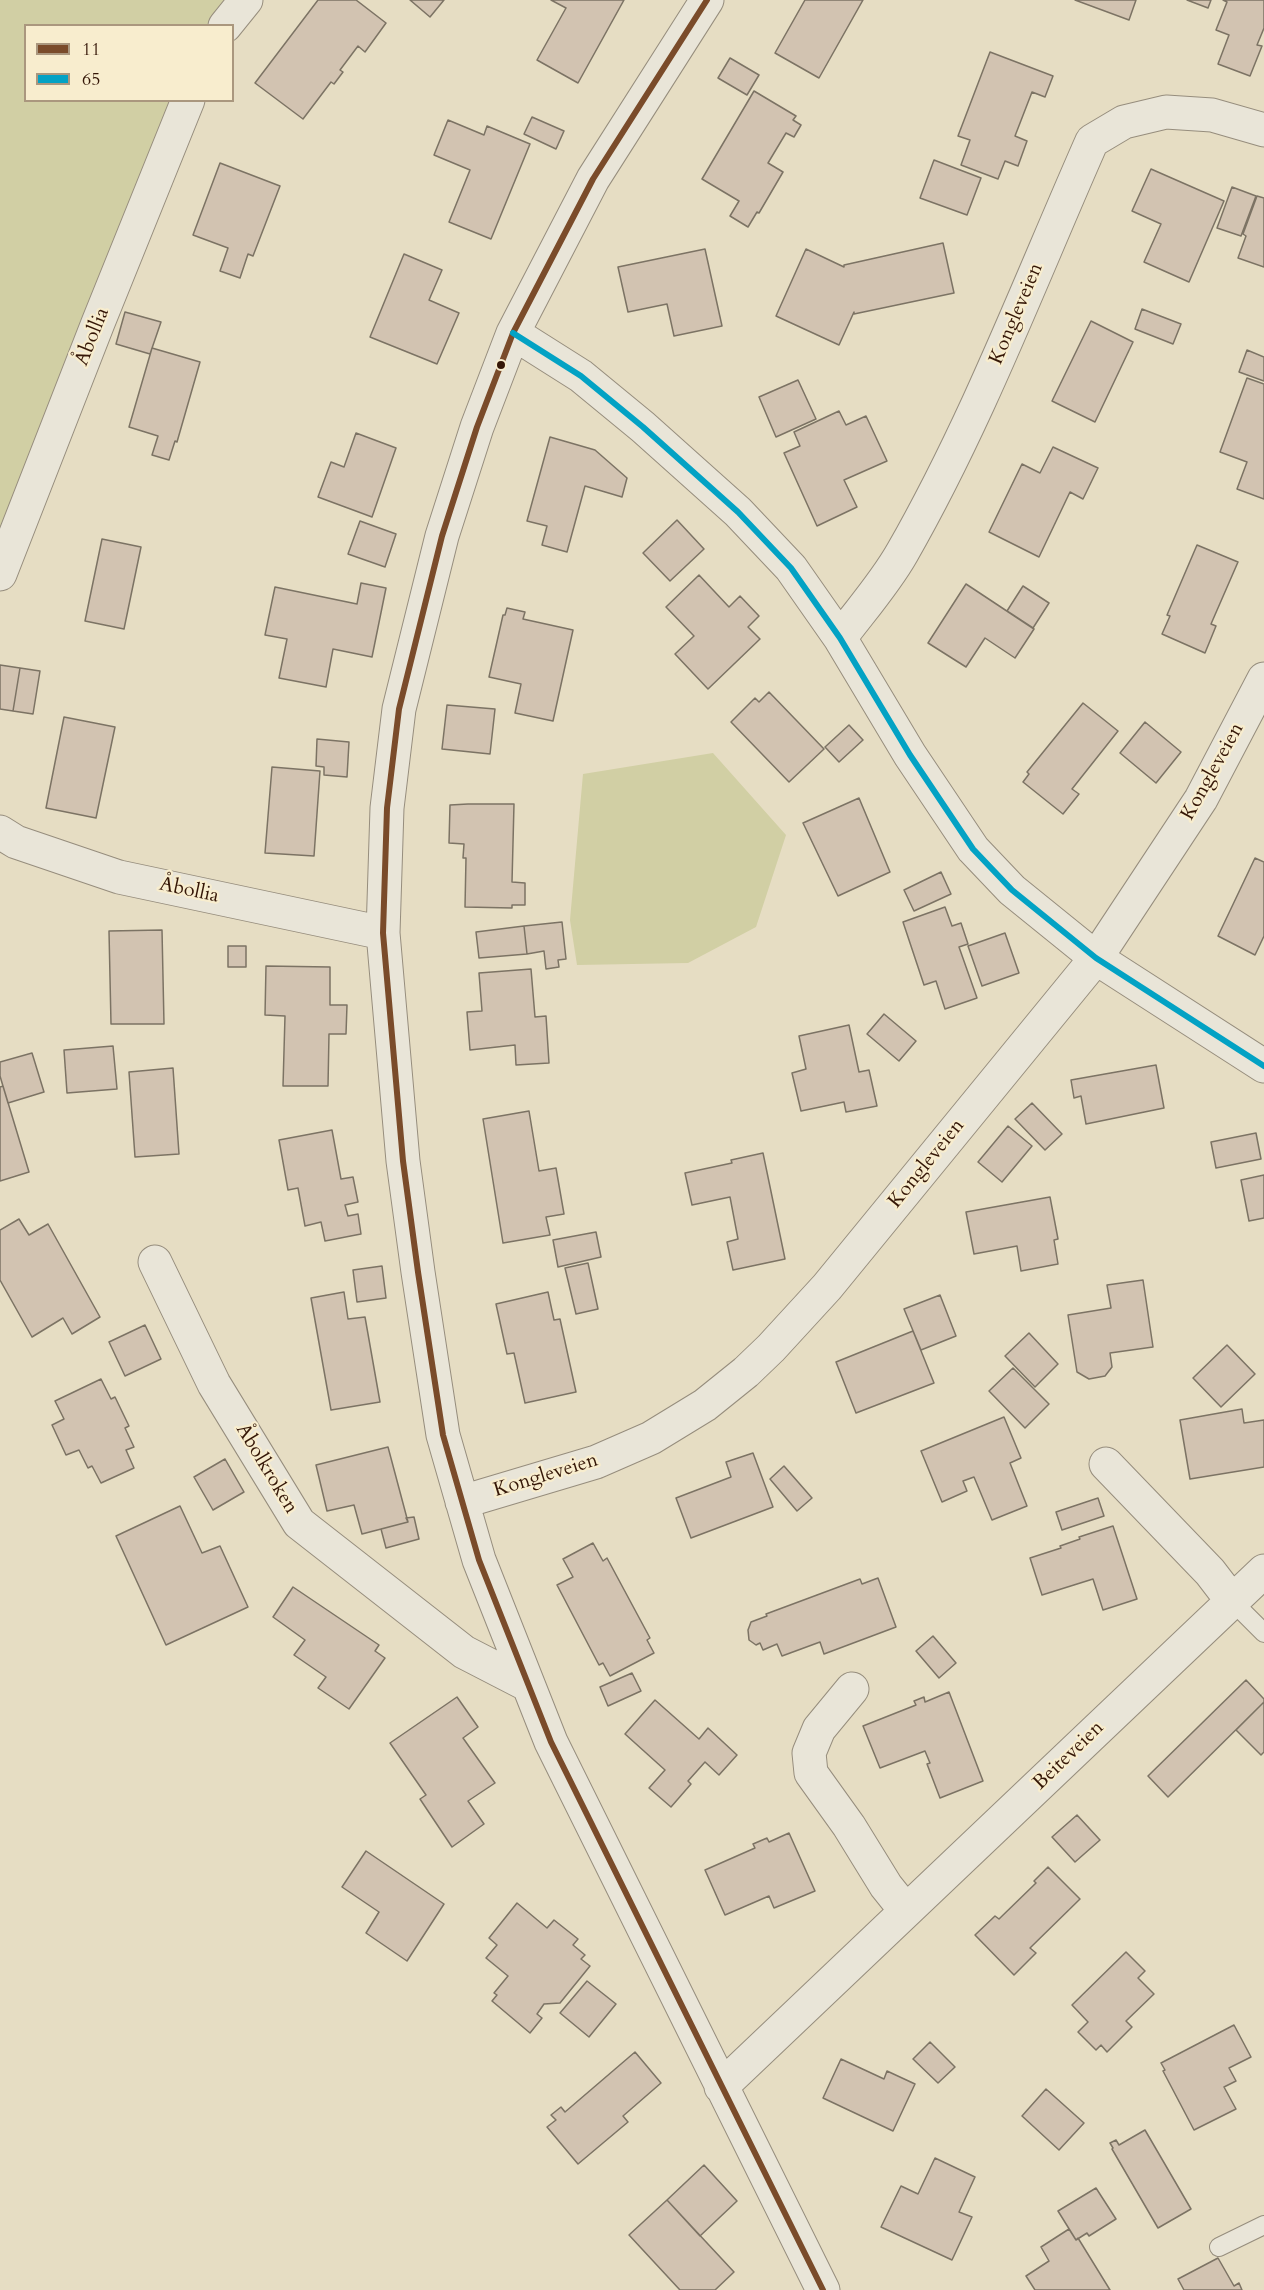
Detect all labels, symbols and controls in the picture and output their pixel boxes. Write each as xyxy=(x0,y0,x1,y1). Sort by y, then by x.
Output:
legend xyxy=(24,24,234,102)
text: 11 xyxy=(82,37,100,62)
text: 65 xyxy=(82,67,100,92)
street label: Kongleveien xyxy=(985,260,1049,368)
street label: Åbollia xyxy=(71,305,115,369)
unlabelled marker xyxy=(495,359,507,371)
street label: Kongleveien xyxy=(1176,719,1250,825)
street label: Åbollia xyxy=(157,873,221,909)
street label: Kongleveien xyxy=(884,1115,970,1213)
street label: Åbolkroken xyxy=(230,1420,302,1518)
street label: Kongleveien xyxy=(491,1449,601,1503)
street label: Beiteveien xyxy=(1029,1716,1109,1796)

